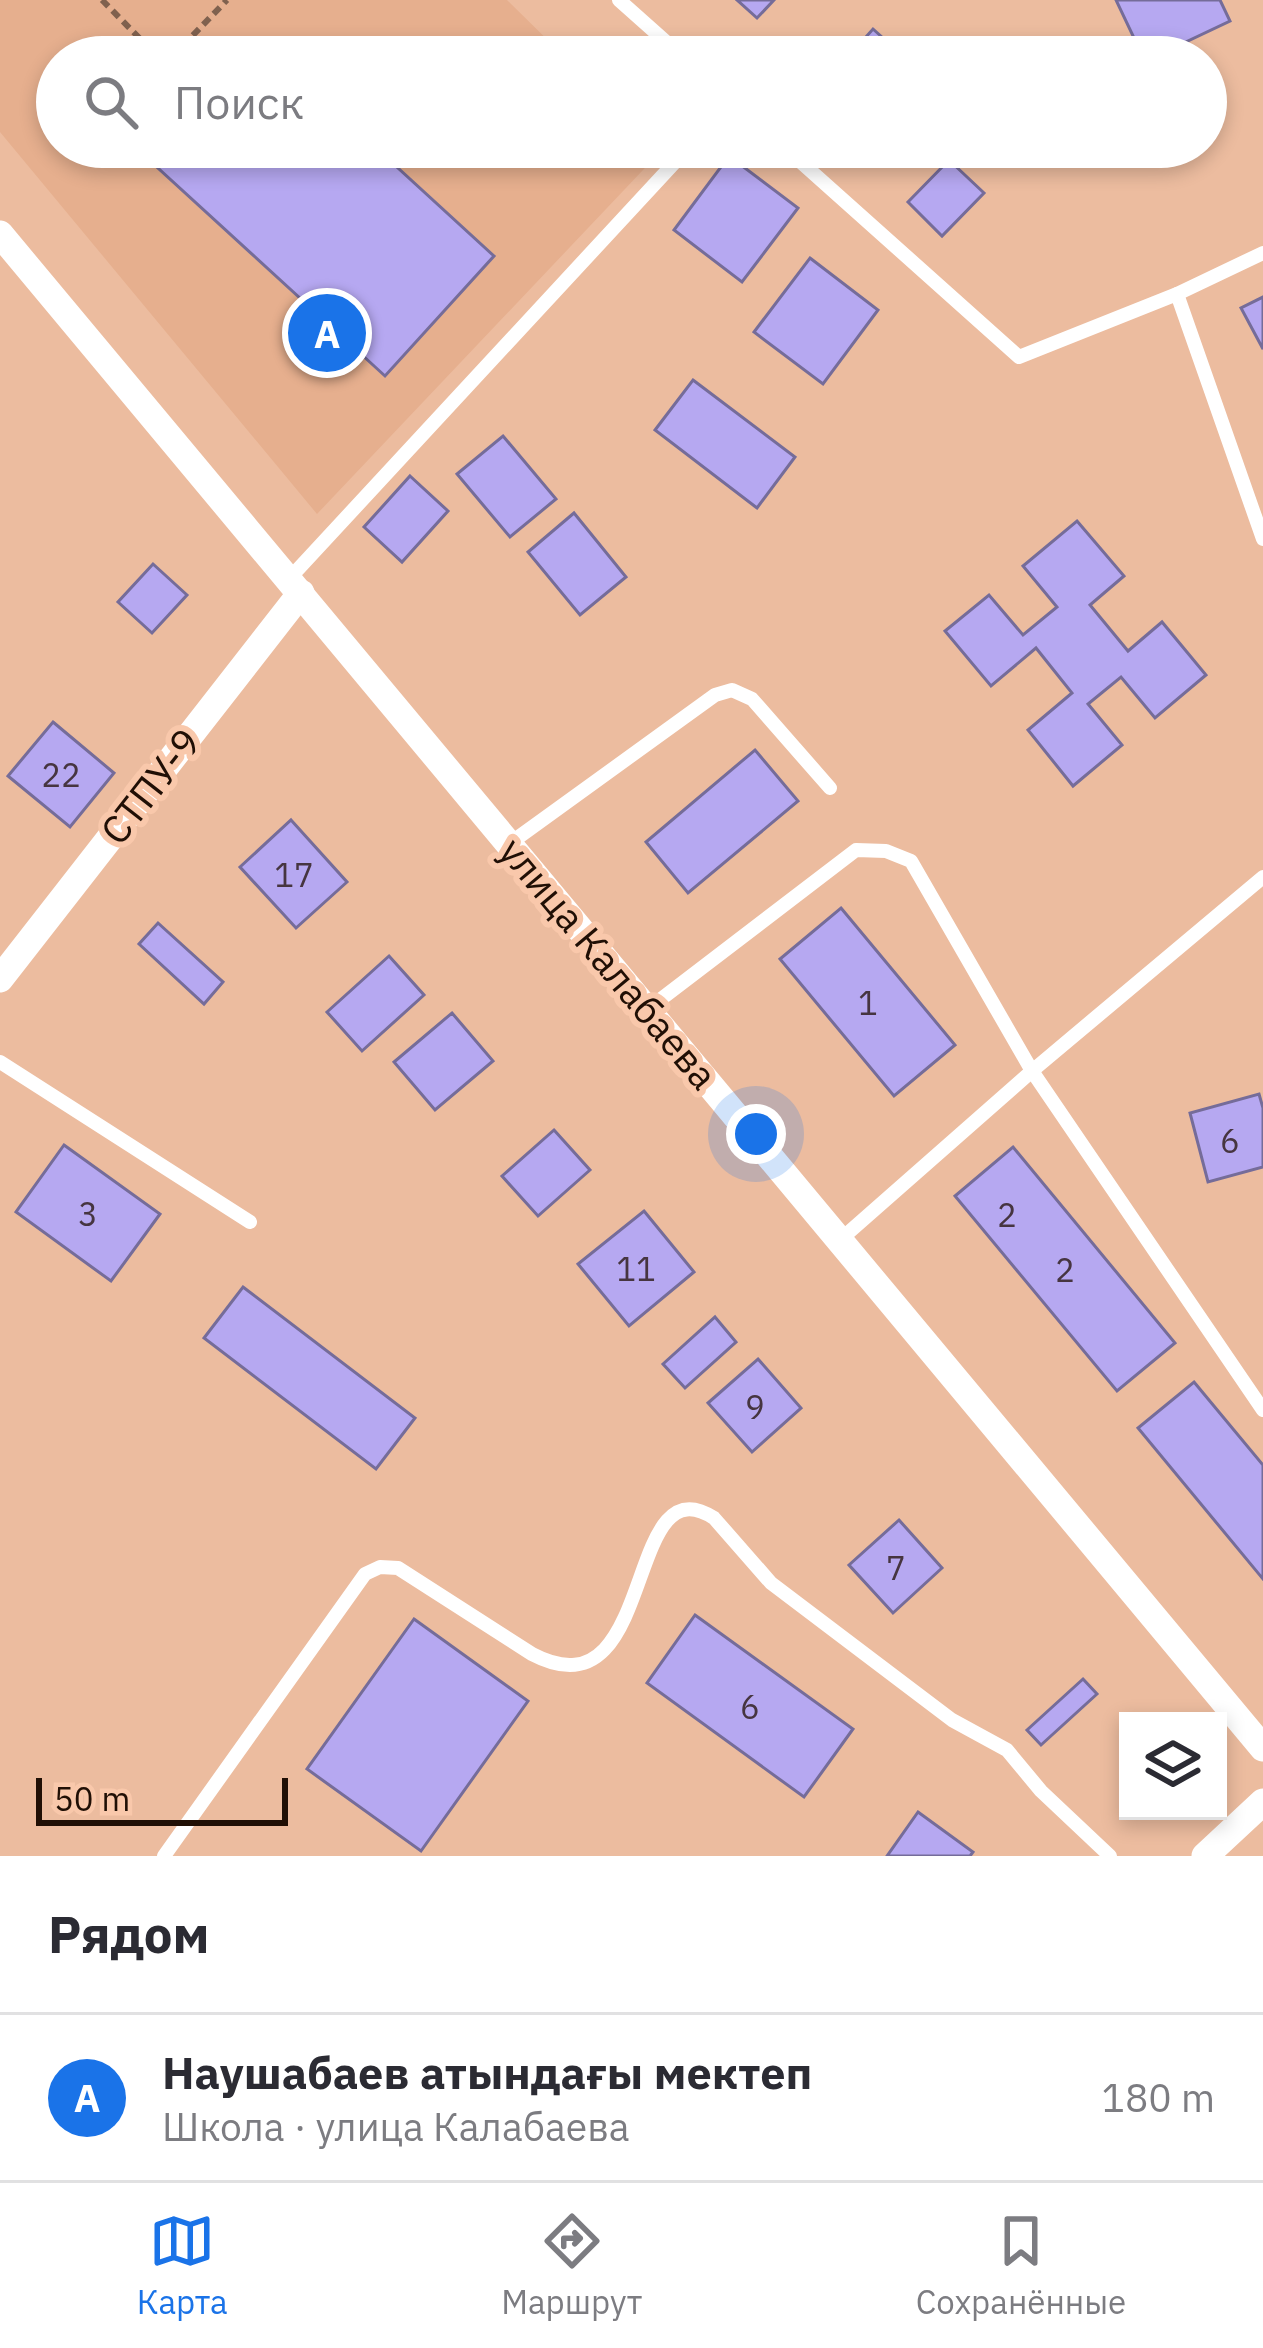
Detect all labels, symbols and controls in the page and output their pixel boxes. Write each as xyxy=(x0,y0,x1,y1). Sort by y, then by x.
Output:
search box xyxy=(36,36,1227,168)
icon: search xyxy=(78,69,144,135)
text: Поиск xyxy=(174,73,304,131)
pin: A xyxy=(288,288,366,378)
street label: СТПУ-9 xyxy=(89,718,211,854)
house number: 22 xyxy=(41,753,81,796)
street label: улица Калабаева xyxy=(489,826,729,1100)
house number: 17 xyxy=(274,853,314,896)
house number: 1 xyxy=(858,981,878,1024)
your location xyxy=(726,1104,786,1164)
house number: 6 xyxy=(1220,1119,1240,1162)
house number: 3 xyxy=(78,1192,98,1235)
house number: 2 xyxy=(997,1193,1017,1236)
house number: 11 xyxy=(616,1247,656,1290)
house number: 2 xyxy=(1055,1248,1075,1291)
house number: 9 xyxy=(745,1385,765,1428)
house number: 7 xyxy=(886,1546,906,1589)
house number: 6 xyxy=(740,1685,760,1728)
map controls xyxy=(1119,1712,1227,1820)
button: layers xyxy=(1119,1712,1227,1820)
scale bar xyxy=(36,1772,288,1825)
text: 50 m xyxy=(54,1777,130,1820)
text: Рядом xyxy=(48,1901,210,1967)
text: Наушабаев атындағы мектеп xyxy=(162,2043,812,2101)
text: A xyxy=(74,2072,100,2123)
text: 180 m xyxy=(1102,2072,1215,2123)
text: Школа · улица Калабаева xyxy=(162,2101,630,2152)
tab: Карта xyxy=(137,2208,228,2323)
tab: Маршрут xyxy=(501,2208,642,2323)
tab: Сохранённые xyxy=(916,2208,1126,2323)

